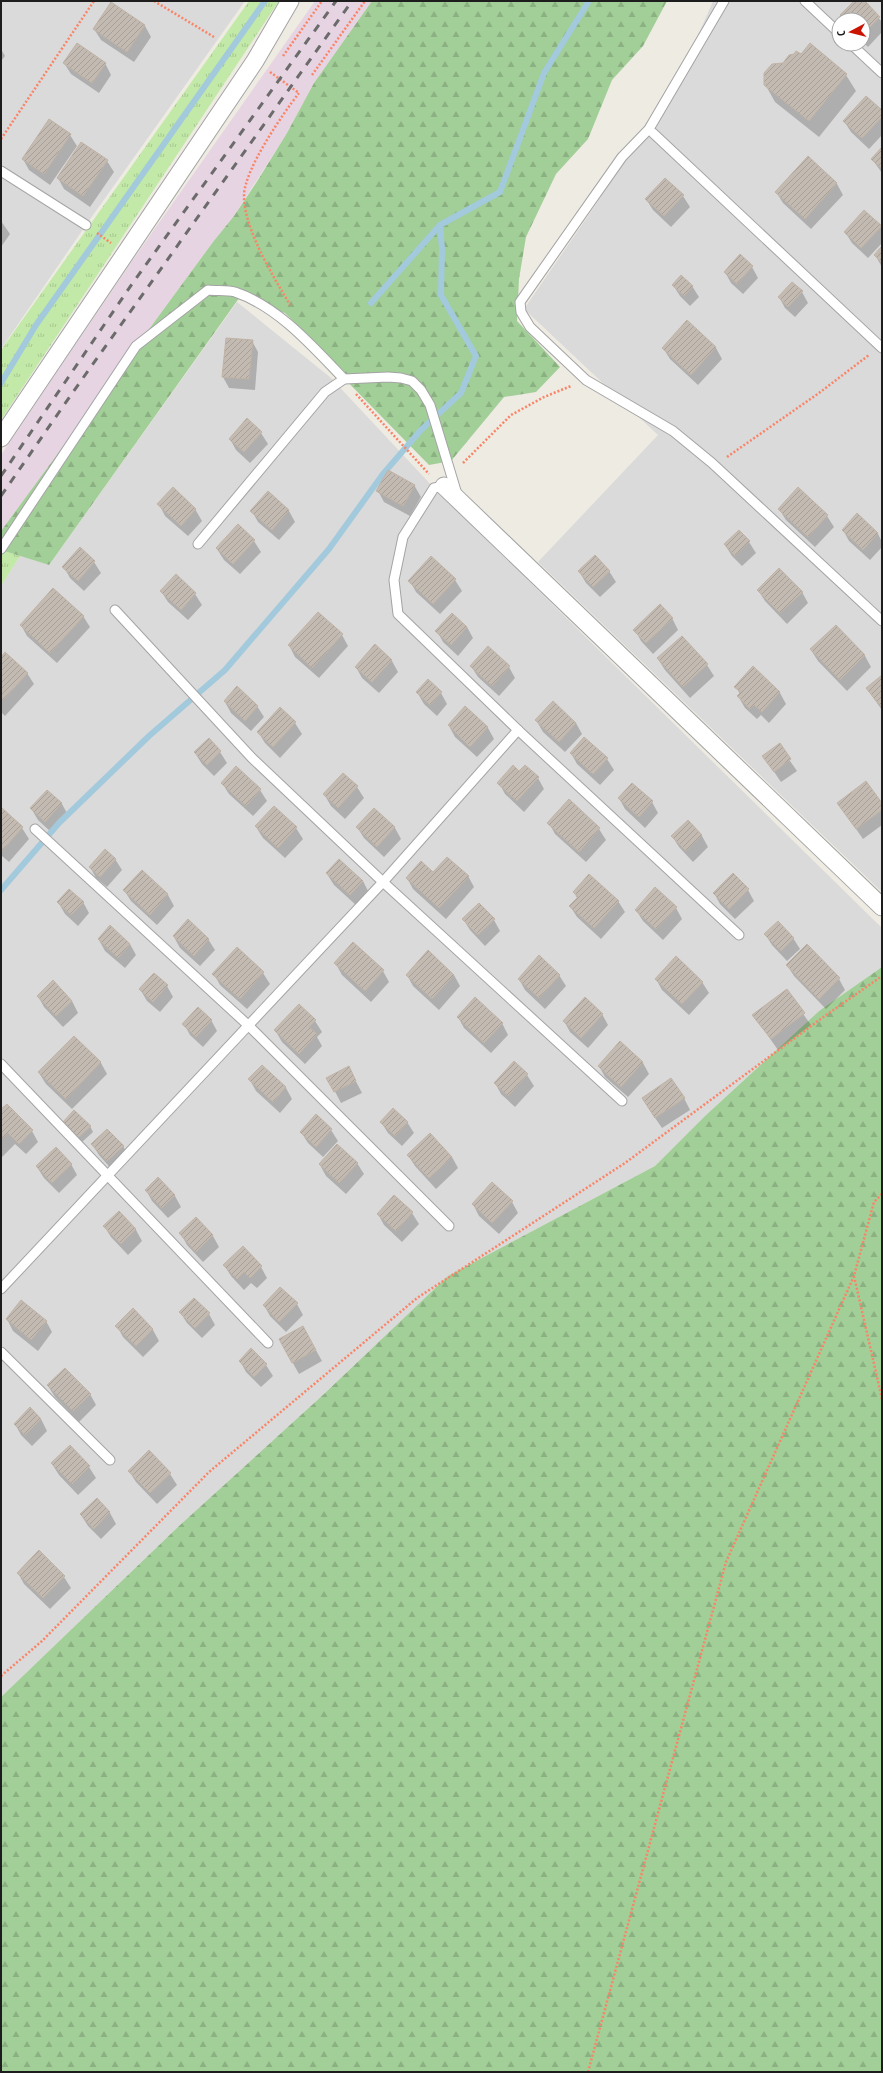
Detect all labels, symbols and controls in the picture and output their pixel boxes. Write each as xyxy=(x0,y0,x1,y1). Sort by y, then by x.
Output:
north arrow xyxy=(831,12,871,52)
text: С xyxy=(834,30,848,37)

